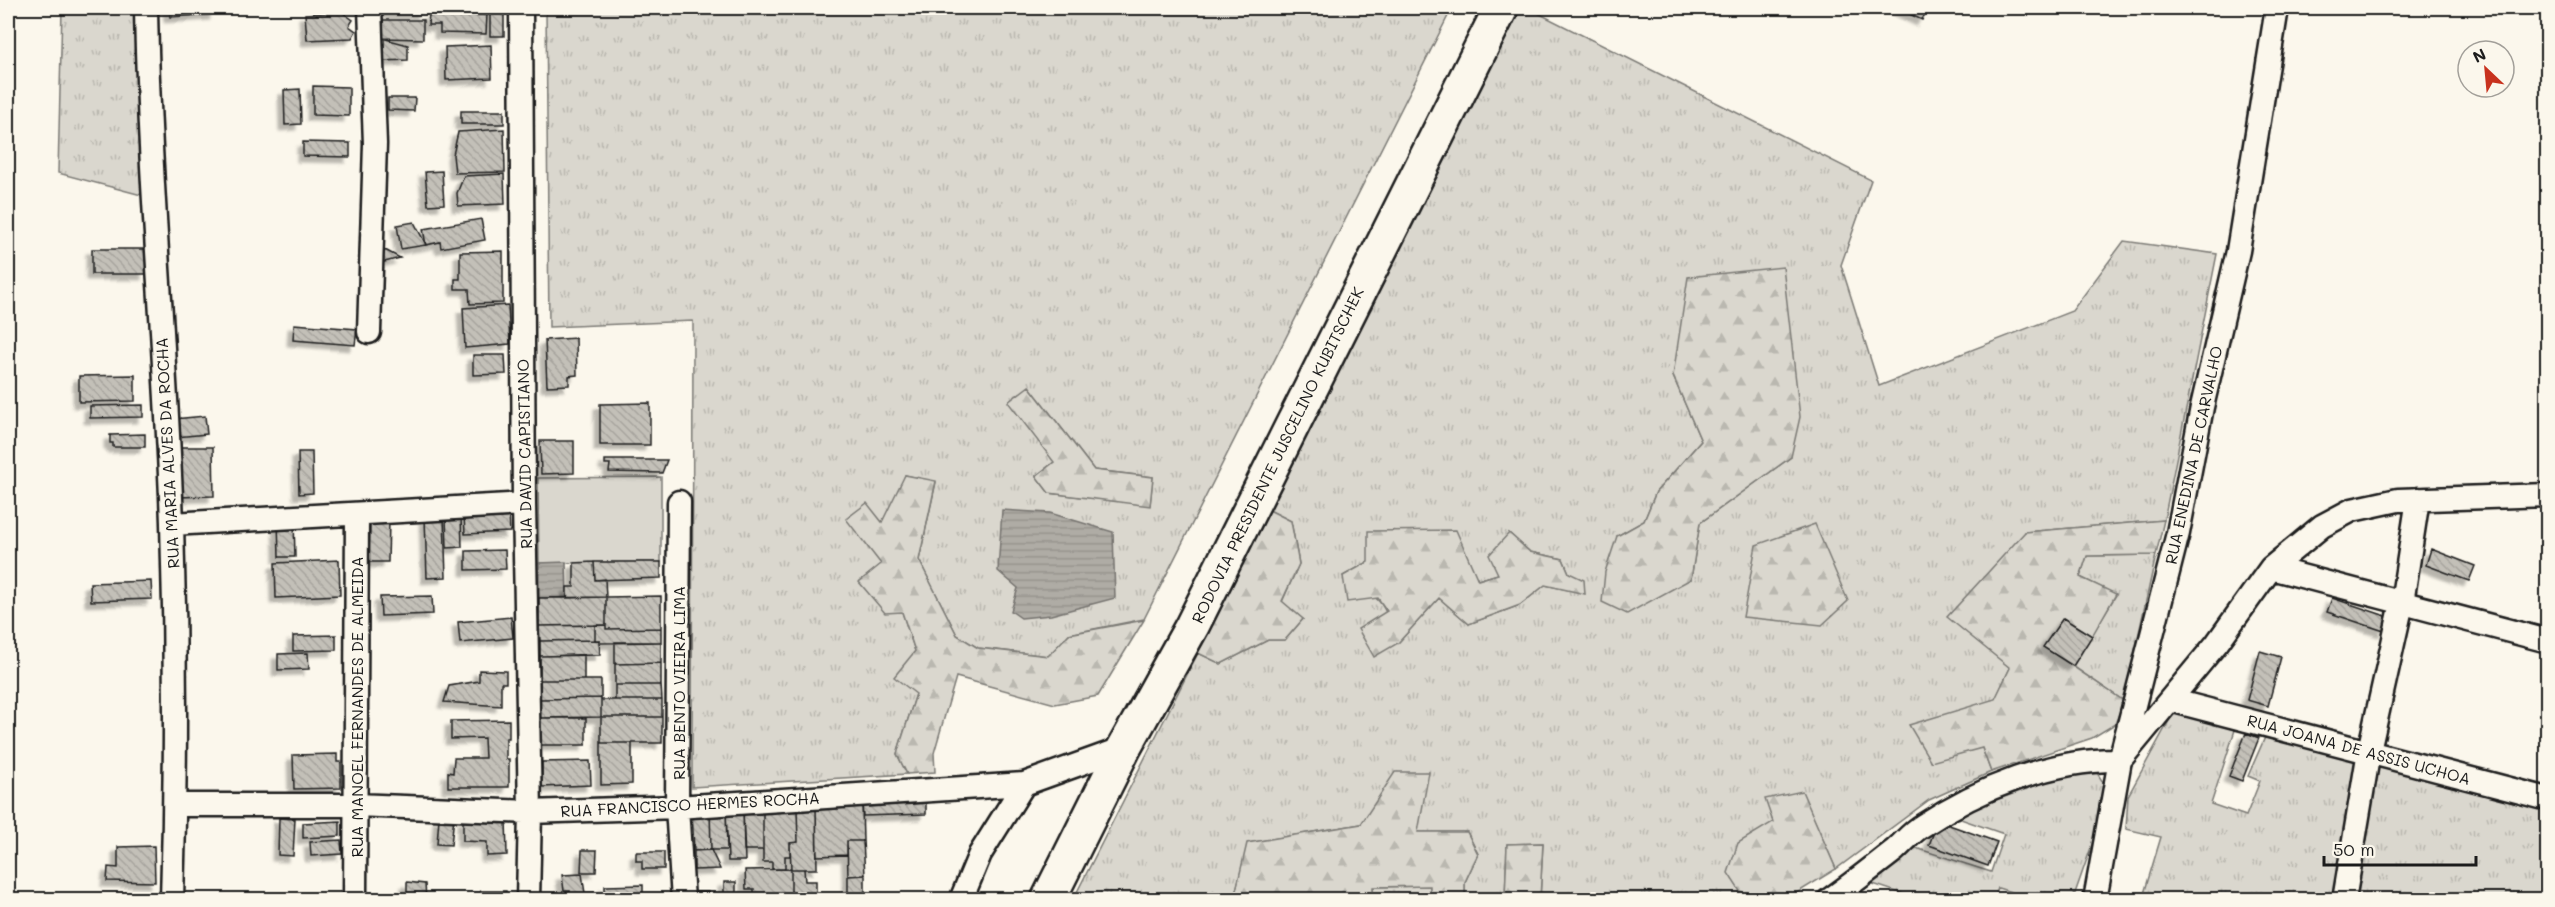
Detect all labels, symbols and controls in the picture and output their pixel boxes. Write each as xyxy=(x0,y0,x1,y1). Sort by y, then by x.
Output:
north arrow xyxy=(2456,39,2516,99)
text: N xyxy=(2469,43,2489,67)
street label: RODOVIA PRESIDENTE JUSCELINO KUBITSCHEK xyxy=(1186,283,1368,627)
street label: RUA MARIA ALVES DA ROCHA xyxy=(150,337,184,569)
street label: RUA ENEDINA DE CARVALHO xyxy=(2160,344,2226,566)
street label: RUA DAVID CAPISTIANO xyxy=(512,359,536,549)
street label: RUA MANOEL FERNANDES DE ALMEIDA xyxy=(346,556,367,858)
street label: RUA BENTO VIEIRA LIMA xyxy=(668,586,689,780)
street label: RUA JOANA DE ASSIS UCHOA xyxy=(2245,709,2473,789)
street label: RUA FRANCISCO HERMES ROCHA xyxy=(560,787,820,821)
scale bar xyxy=(2324,829,2476,867)
text: 50 m xyxy=(2333,837,2375,861)

